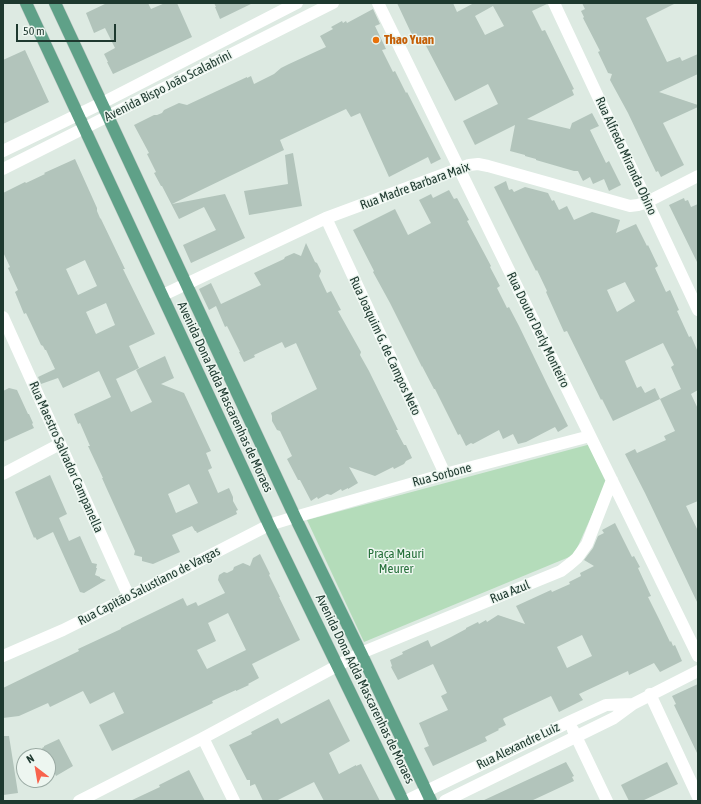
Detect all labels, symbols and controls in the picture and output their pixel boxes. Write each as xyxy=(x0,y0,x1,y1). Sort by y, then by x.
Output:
scale bar xyxy=(18,16,118,42)
text: 50 m xyxy=(23,24,45,38)
place label: Thao Yuan xyxy=(384,32,434,48)
marker: Thao Yuan xyxy=(371,35,381,45)
street label: Avenida Bispo João Scalabrini xyxy=(102,47,234,125)
street label: Rua Alfredo Miranda Obino xyxy=(592,94,660,218)
street label: Rua Madre Barbara Maix xyxy=(358,159,472,213)
street label: Rua Doutor Derly Monteiro xyxy=(503,270,573,390)
street label: Rua Joaquim G. de Campos Neto xyxy=(346,274,424,418)
street label: Avenida Dona Adda Mascarenhas de Moraes xyxy=(174,299,276,495)
street label: Rua Maestro Salvador Campanella xyxy=(26,379,106,535)
street label: Rua Sorbone xyxy=(411,460,473,490)
street label: Rua Capitão Salustiano de Vargas xyxy=(75,543,223,629)
park label: Praça Mauri Meurer xyxy=(368,546,424,577)
street label: Rua Azul xyxy=(488,577,532,607)
street label: Avenida Dona Adda Mascarenhas de Moraes xyxy=(312,592,418,786)
street label: Rua Alexandre Luiz xyxy=(474,719,562,773)
north arrow xyxy=(16,748,56,788)
text: N xyxy=(24,752,36,765)

